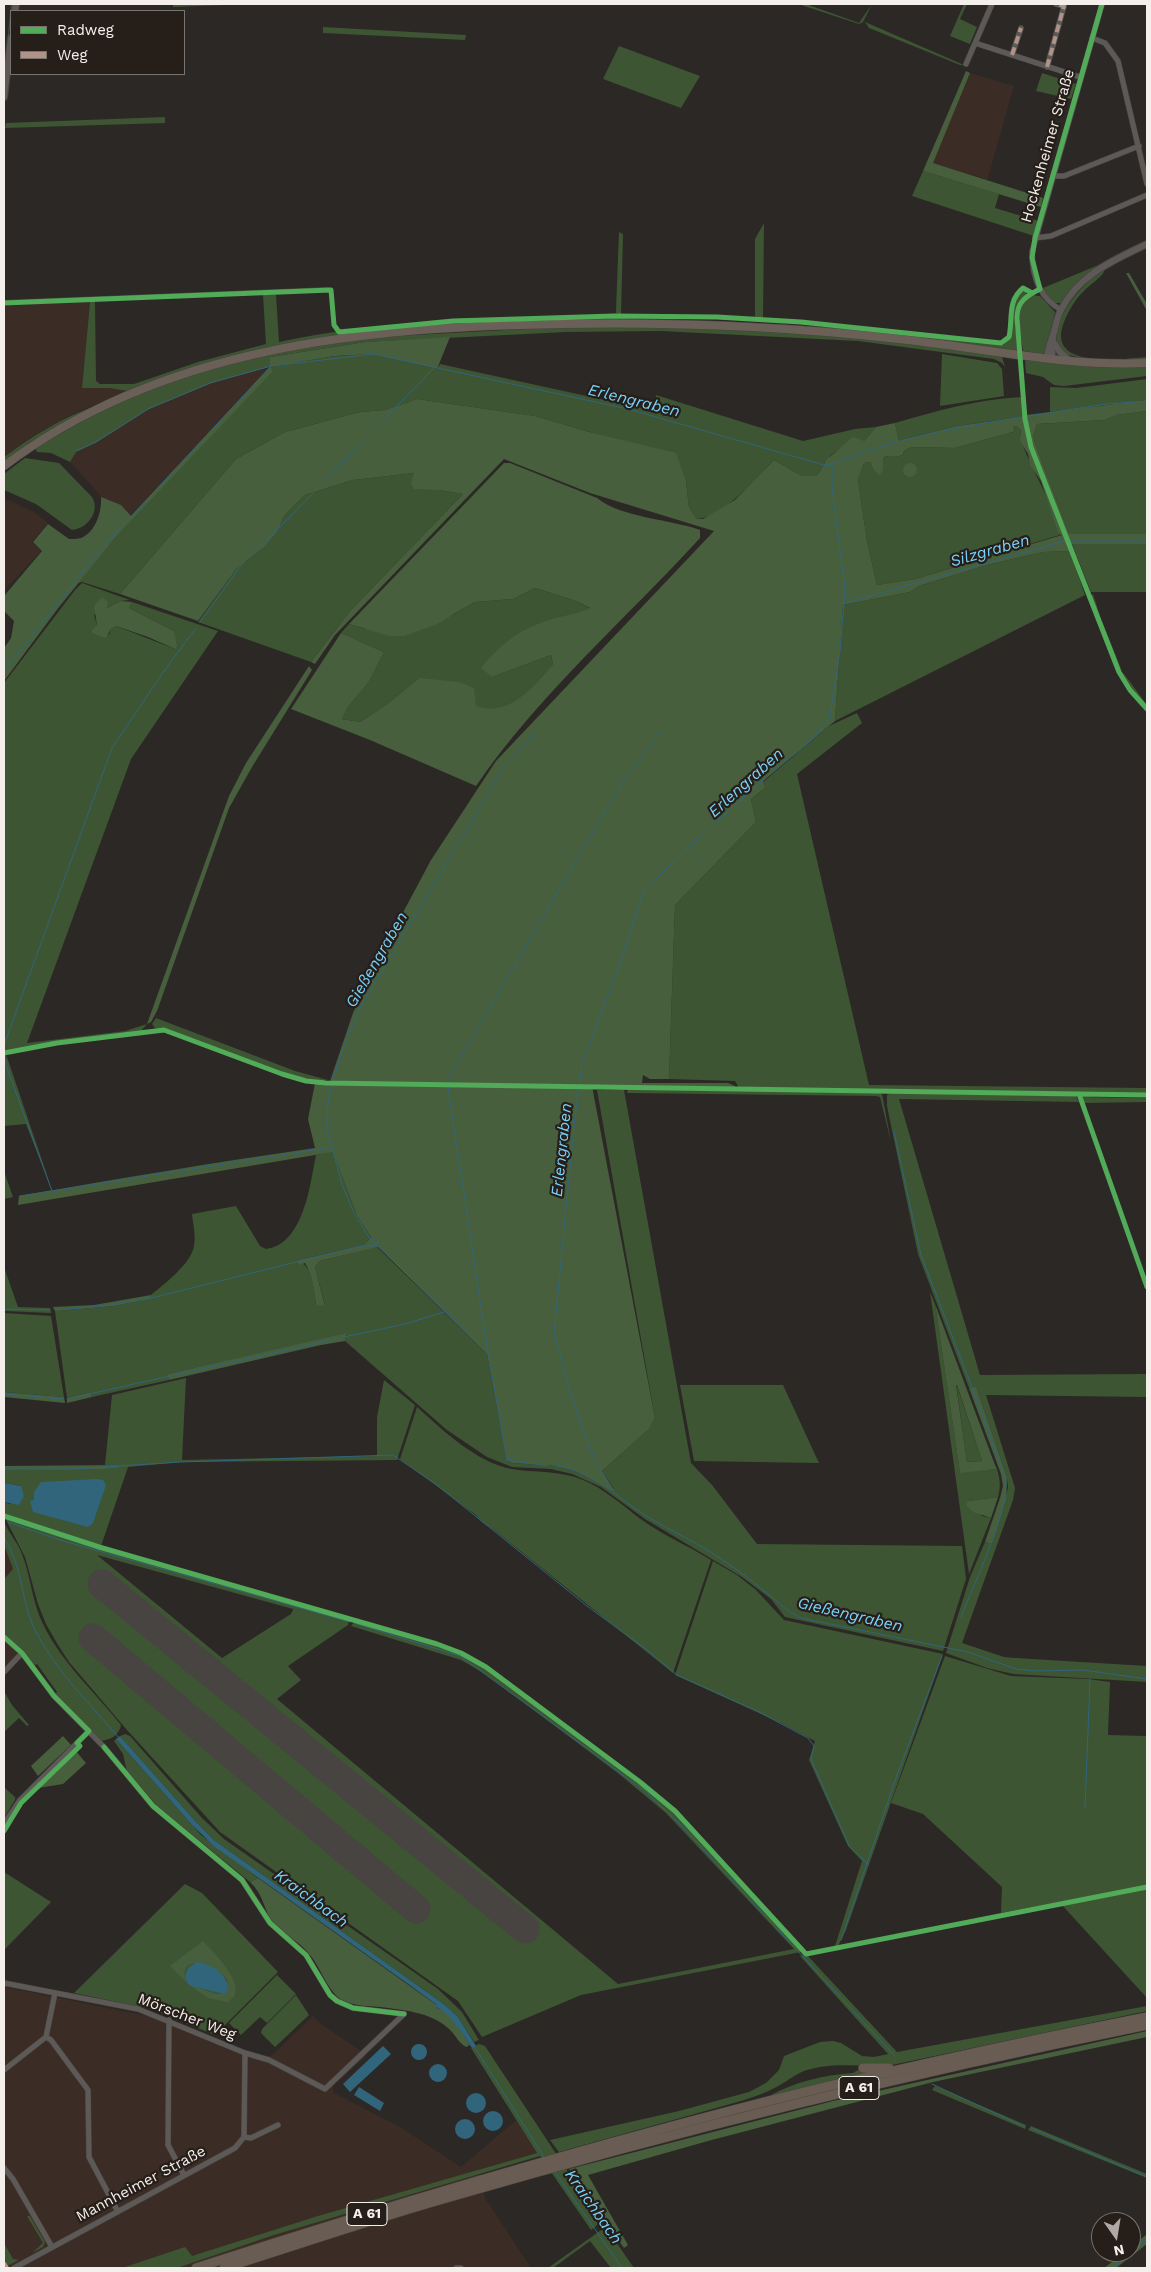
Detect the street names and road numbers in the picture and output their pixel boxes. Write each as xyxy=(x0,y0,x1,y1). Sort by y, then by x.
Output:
street label: Hockenheimer Straße xyxy=(1017,67,1079,225)
street label: Mörscher Weg xyxy=(135,1990,239,2044)
road number: A 61 xyxy=(839,2076,879,2100)
street label: Mannheimer Straße xyxy=(73,2142,209,2226)
road number: A 61 xyxy=(347,2202,387,2226)

